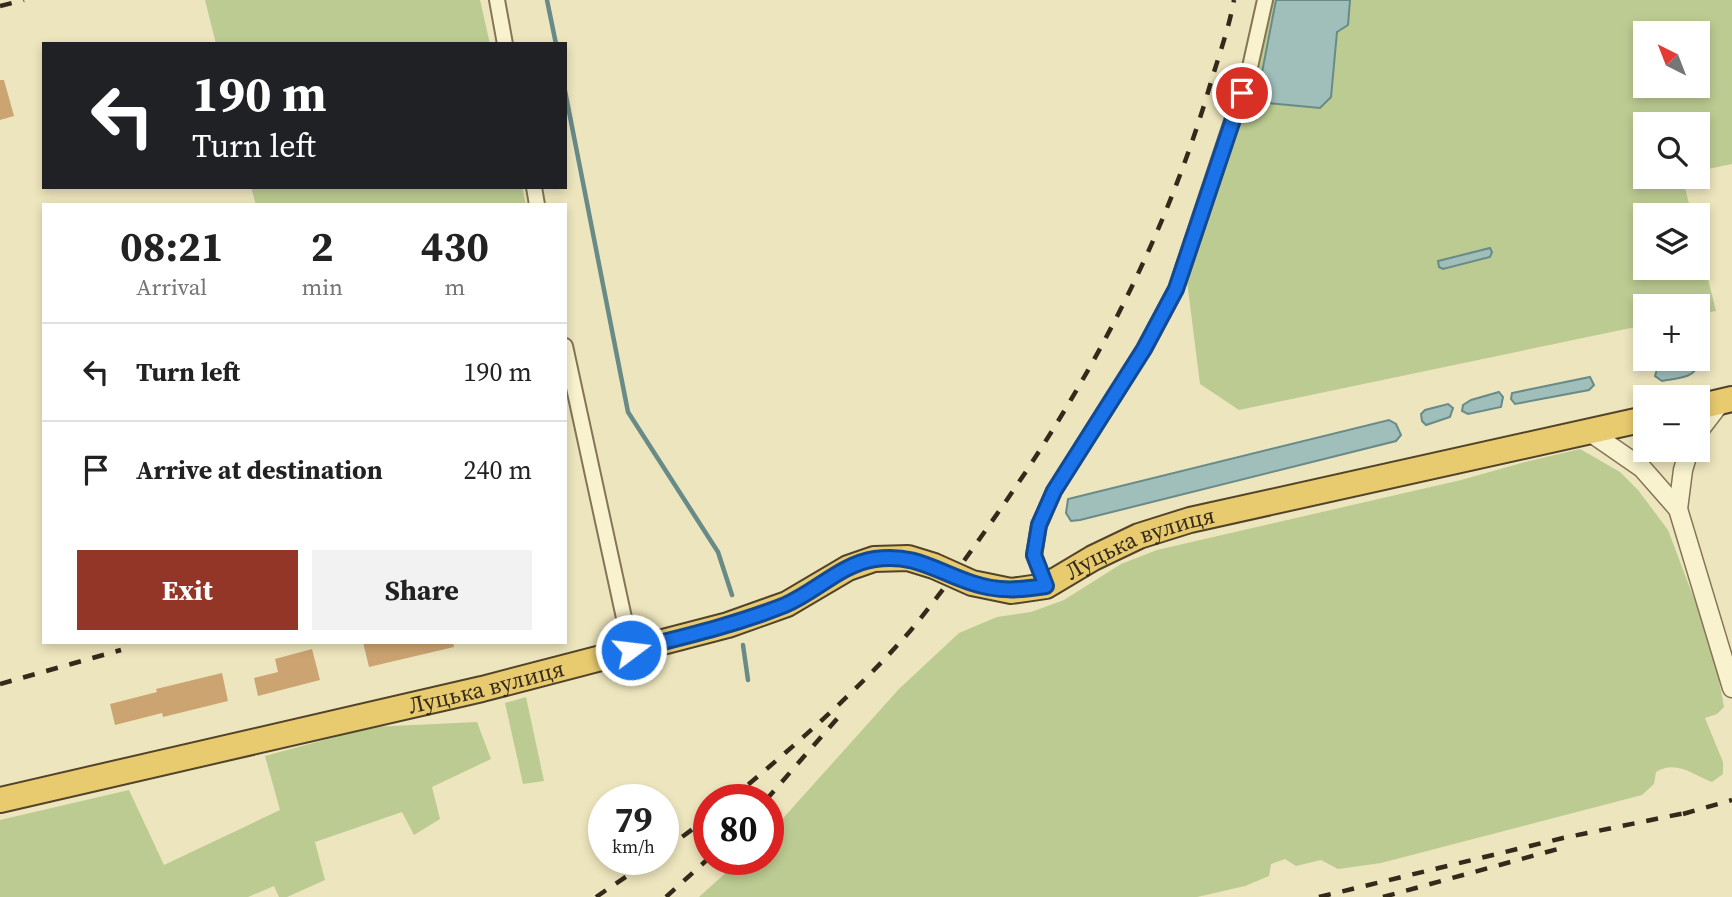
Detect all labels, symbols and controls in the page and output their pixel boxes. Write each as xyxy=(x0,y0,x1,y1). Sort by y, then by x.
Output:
north arrow xyxy=(1633,21,1710,98)
map controls xyxy=(1633,21,1710,462)
text: 190 m xyxy=(192,60,327,127)
pin xyxy=(1212,63,1272,123)
icon: left xyxy=(77,70,168,161)
icon: arrive xyxy=(1223,74,1261,112)
button: search xyxy=(1633,112,1710,189)
text: Turn left xyxy=(192,124,316,168)
button: layers xyxy=(1633,203,1710,280)
text: 08:21 xyxy=(120,217,224,275)
text: 2 xyxy=(311,217,334,275)
text: 430 xyxy=(421,217,489,275)
text: Arrival xyxy=(136,271,207,303)
text: min xyxy=(301,271,343,303)
text: m xyxy=(445,271,465,303)
button: + xyxy=(1633,294,1710,371)
icon: left xyxy=(77,353,115,391)
text: Turn left xyxy=(136,354,240,390)
text: 190 m xyxy=(464,354,532,390)
button: − xyxy=(1633,385,1710,462)
icon: arrive xyxy=(77,451,115,489)
text: Arrive at destination xyxy=(136,452,383,488)
text: 240 m xyxy=(464,452,532,488)
street label: Луцька вулиця xyxy=(1059,499,1218,587)
button: Exit xyxy=(77,550,298,630)
button: Share xyxy=(312,550,532,630)
position arrow xyxy=(594,613,668,687)
street label: Луцька вулиця xyxy=(405,652,568,722)
speed limit sign: 80 xyxy=(693,784,784,875)
text: 79 xyxy=(615,796,652,844)
text: km/h xyxy=(612,834,655,859)

